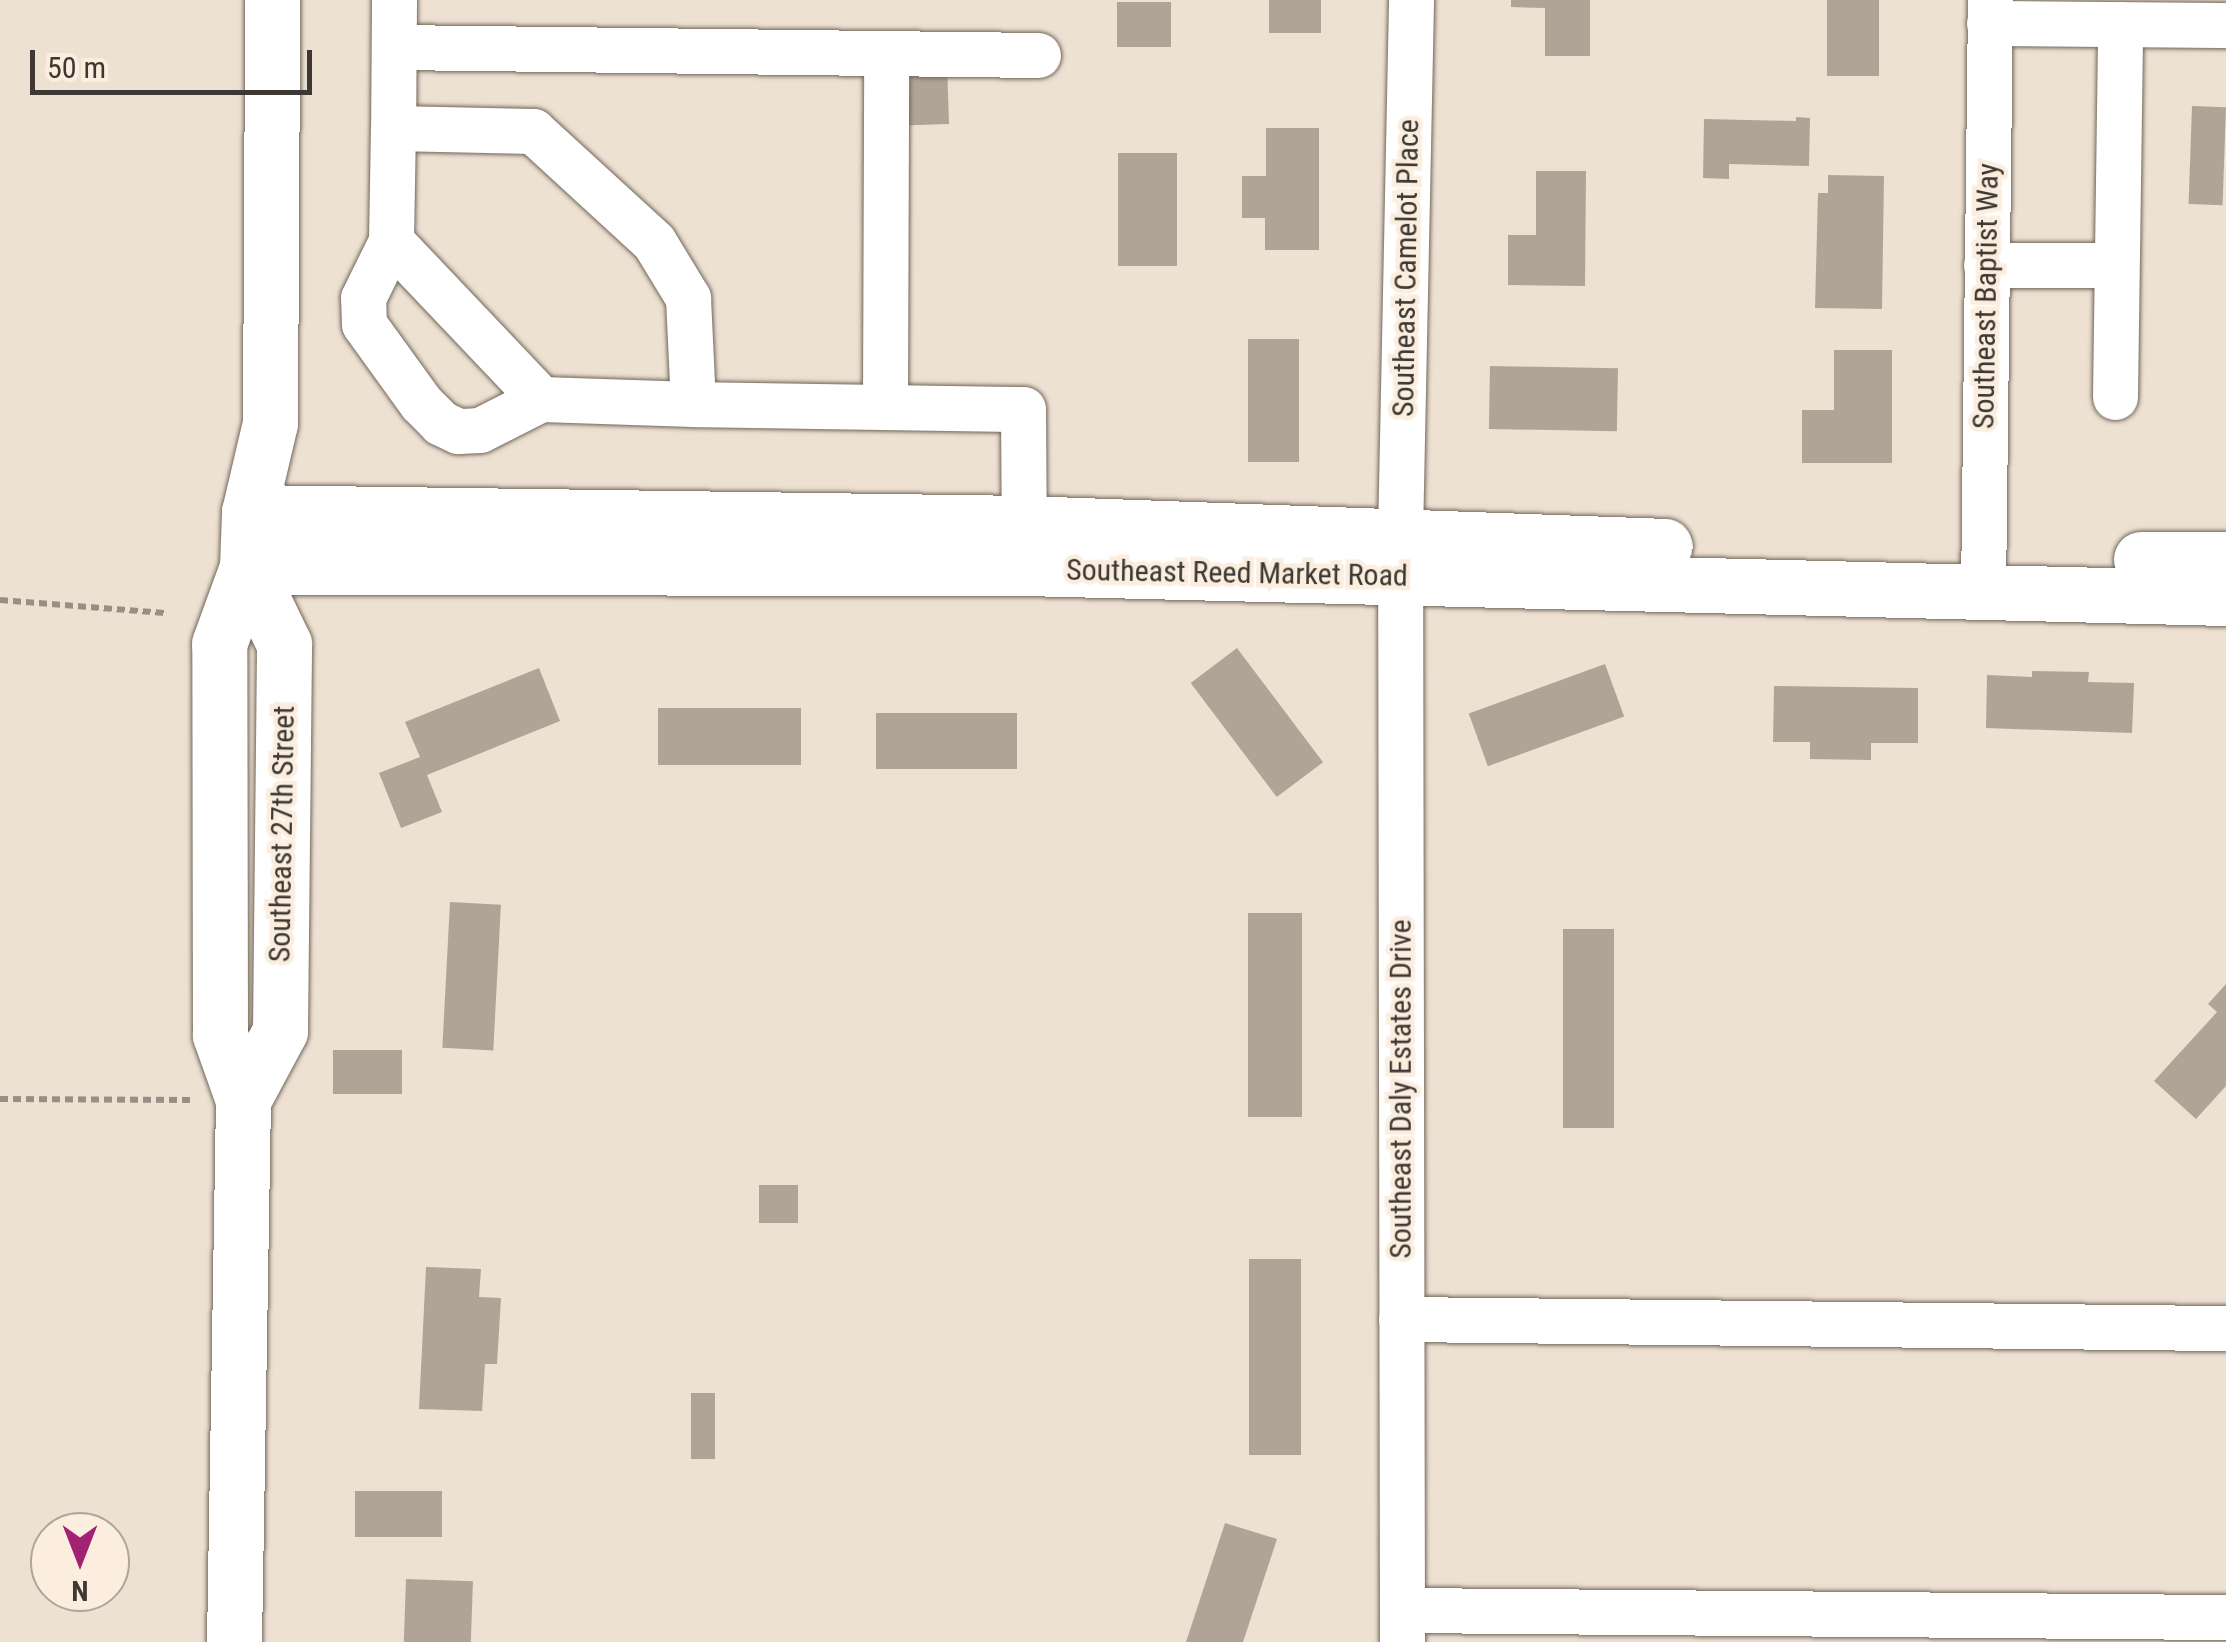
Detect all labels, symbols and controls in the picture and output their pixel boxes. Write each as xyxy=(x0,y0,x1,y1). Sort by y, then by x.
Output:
scale bar xyxy=(35,30,318,92)
text: 50 m xyxy=(47,50,106,85)
street label: Southeast Camelot Place xyxy=(1385,119,1427,417)
street label: Southeast Baptist Way xyxy=(1966,163,2006,429)
street label: Southeast Reed Market Road xyxy=(1066,552,1408,594)
street label: Southeast 27th Street xyxy=(262,705,302,963)
street label: Southeast Daly Estates Drive xyxy=(1383,919,1419,1259)
north arrow xyxy=(30,1512,130,1612)
text: N xyxy=(71,1574,89,1607)

